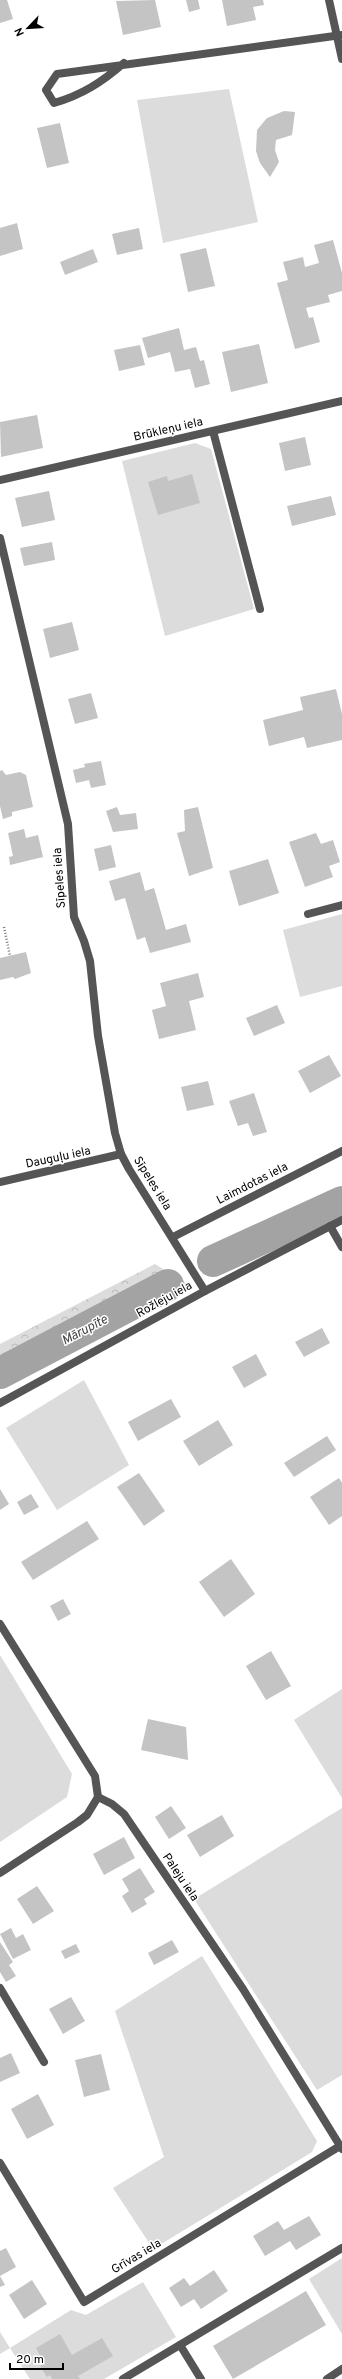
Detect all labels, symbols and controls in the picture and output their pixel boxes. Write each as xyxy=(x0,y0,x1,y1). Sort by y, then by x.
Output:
north arrow xyxy=(8,8,48,48)
text: N xyxy=(12,25,28,38)
street label: Brūkleņu iela xyxy=(132,414,204,446)
street label: Sīpeles iela xyxy=(50,847,70,909)
street label: Dauguļu iela xyxy=(24,1143,92,1173)
street label: Sīpeles iela xyxy=(129,1154,175,1213)
street label: Laimdotas iela xyxy=(214,1159,291,1209)
street label: Rožleju iela xyxy=(134,1278,195,1322)
water label: Mārupīte xyxy=(59,1312,111,1350)
street label: Paleju iela xyxy=(158,1850,202,1905)
street label: Grīvas iela xyxy=(109,2236,164,2278)
scale bar xyxy=(10,2345,63,2371)
text: 20 m xyxy=(16,2352,44,2368)

